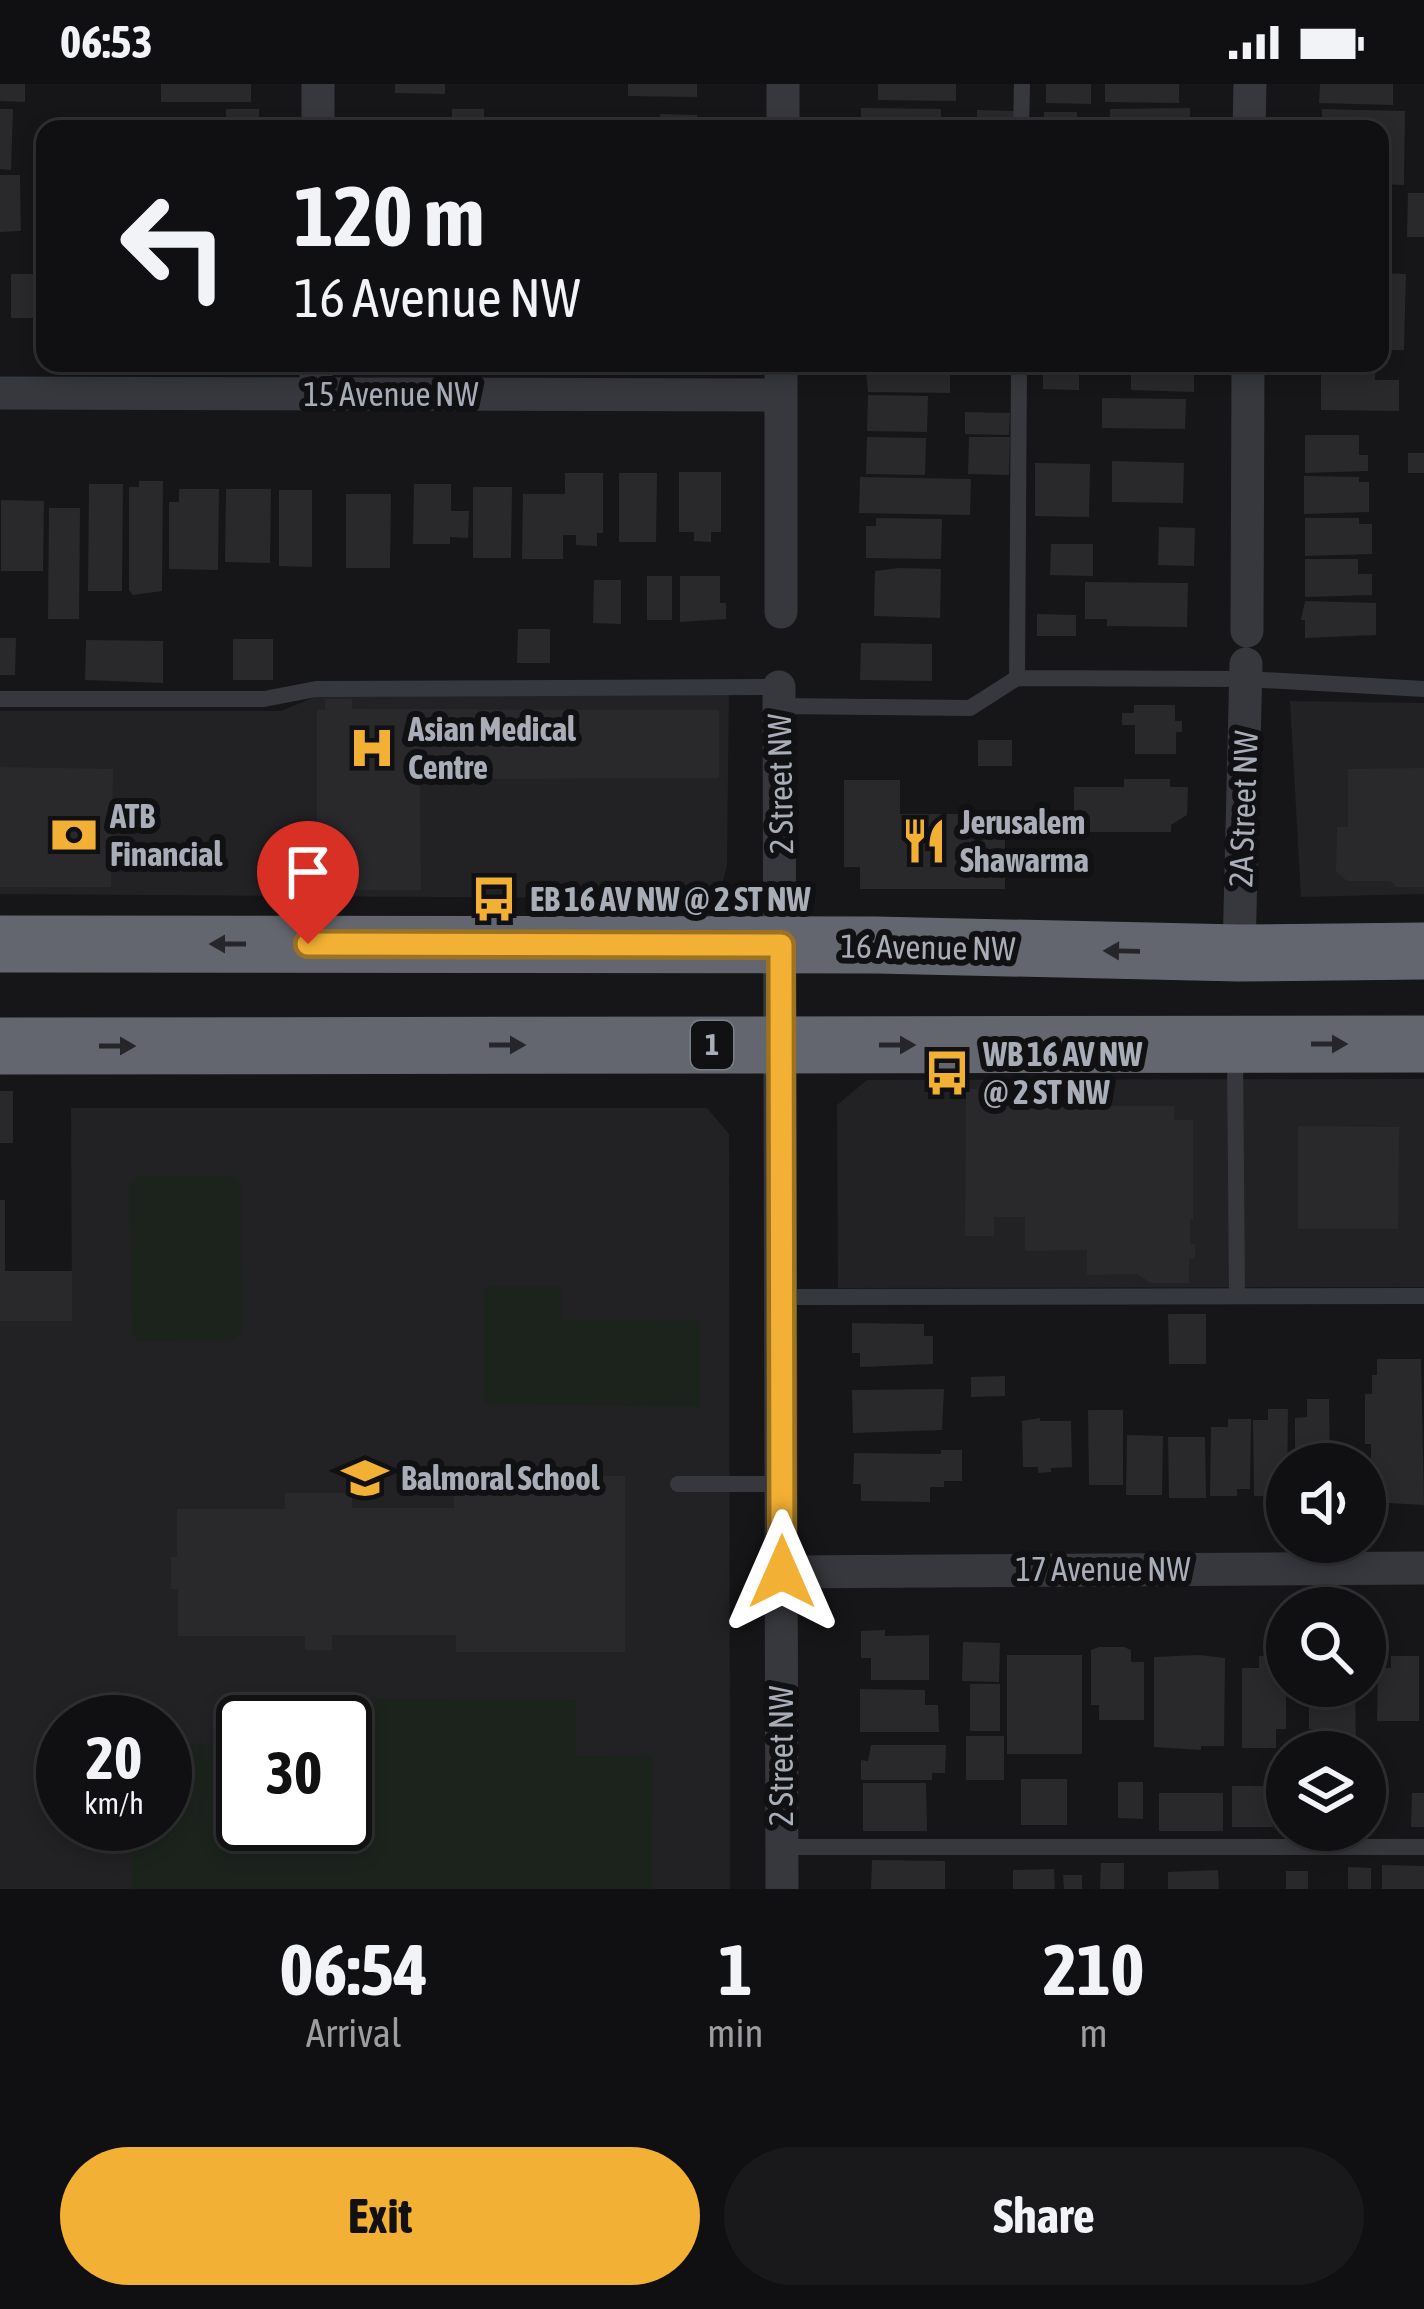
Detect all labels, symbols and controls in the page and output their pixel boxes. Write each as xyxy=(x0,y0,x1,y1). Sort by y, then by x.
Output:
text: 06:53 xyxy=(60,16,153,68)
icon: left xyxy=(96,168,252,324)
text: 120 m xyxy=(294,168,484,264)
text: 16 Avenue NW xyxy=(294,267,580,328)
street label: 15 Avenue NW xyxy=(304,375,478,413)
place label: Asian Medical Centre xyxy=(407,710,577,786)
street label: 2 Street NW xyxy=(760,713,800,855)
hospital icon: Asian Medical Centre xyxy=(347,723,397,773)
street label: 2A Street NW xyxy=(1221,730,1265,888)
place label: ATB Financial xyxy=(109,797,223,873)
place label: Jerusalem Shawarma xyxy=(959,803,1089,879)
bank icon: ATB Financial xyxy=(49,810,99,860)
restaurant icon: Jerusalem Shawarma xyxy=(899,816,949,866)
pin xyxy=(257,821,359,944)
icon: arrive xyxy=(275,839,341,905)
bus stop icon: EB 16 AV NW @ 2 ST NW xyxy=(469,874,519,924)
place label: EB 16 AV NW @ 2 ST NW xyxy=(530,880,812,918)
street label: 16 Avenue NW xyxy=(840,926,1016,968)
one-way arrow xyxy=(208,934,246,954)
one-way arrow xyxy=(1102,941,1140,960)
road number: 1 xyxy=(691,1021,733,1069)
one-way arrow xyxy=(1311,1034,1349,1054)
one-way arrow xyxy=(489,1035,527,1055)
one-way arrow xyxy=(879,1035,917,1055)
place label: WB 16 AV NW @ 2 ST NW xyxy=(982,1035,1143,1111)
one-way arrow xyxy=(99,1036,137,1056)
bus stop icon: WB 16 AV NW @ 2 ST NW xyxy=(922,1048,972,1098)
map controls xyxy=(1266,1443,1386,1851)
button: sound xyxy=(1266,1443,1386,1563)
school or university icon: Balmoral School xyxy=(340,1453,390,1503)
place label: Balmoral School xyxy=(401,1459,601,1497)
position arrow xyxy=(719,1509,845,1635)
street label: 17 Avenue NW xyxy=(1016,1550,1190,1588)
button: search xyxy=(1266,1587,1386,1707)
street label: 2 Street NW xyxy=(762,1686,800,1826)
speed limit sign: 30 xyxy=(216,1695,372,1851)
text: 20 xyxy=(86,1723,142,1792)
button: layers xyxy=(1266,1731,1386,1851)
text: km/h xyxy=(84,1786,144,1820)
text: 06:54 xyxy=(280,1928,428,2010)
text: 1 xyxy=(718,1928,752,2010)
text: 210 xyxy=(1043,1928,1144,2010)
text: Arrival xyxy=(306,2011,401,2055)
text: min xyxy=(707,2011,763,2055)
text: m xyxy=(1080,2011,1108,2055)
button: Exit xyxy=(60,2147,700,2285)
button: Share xyxy=(724,2147,1364,2285)

